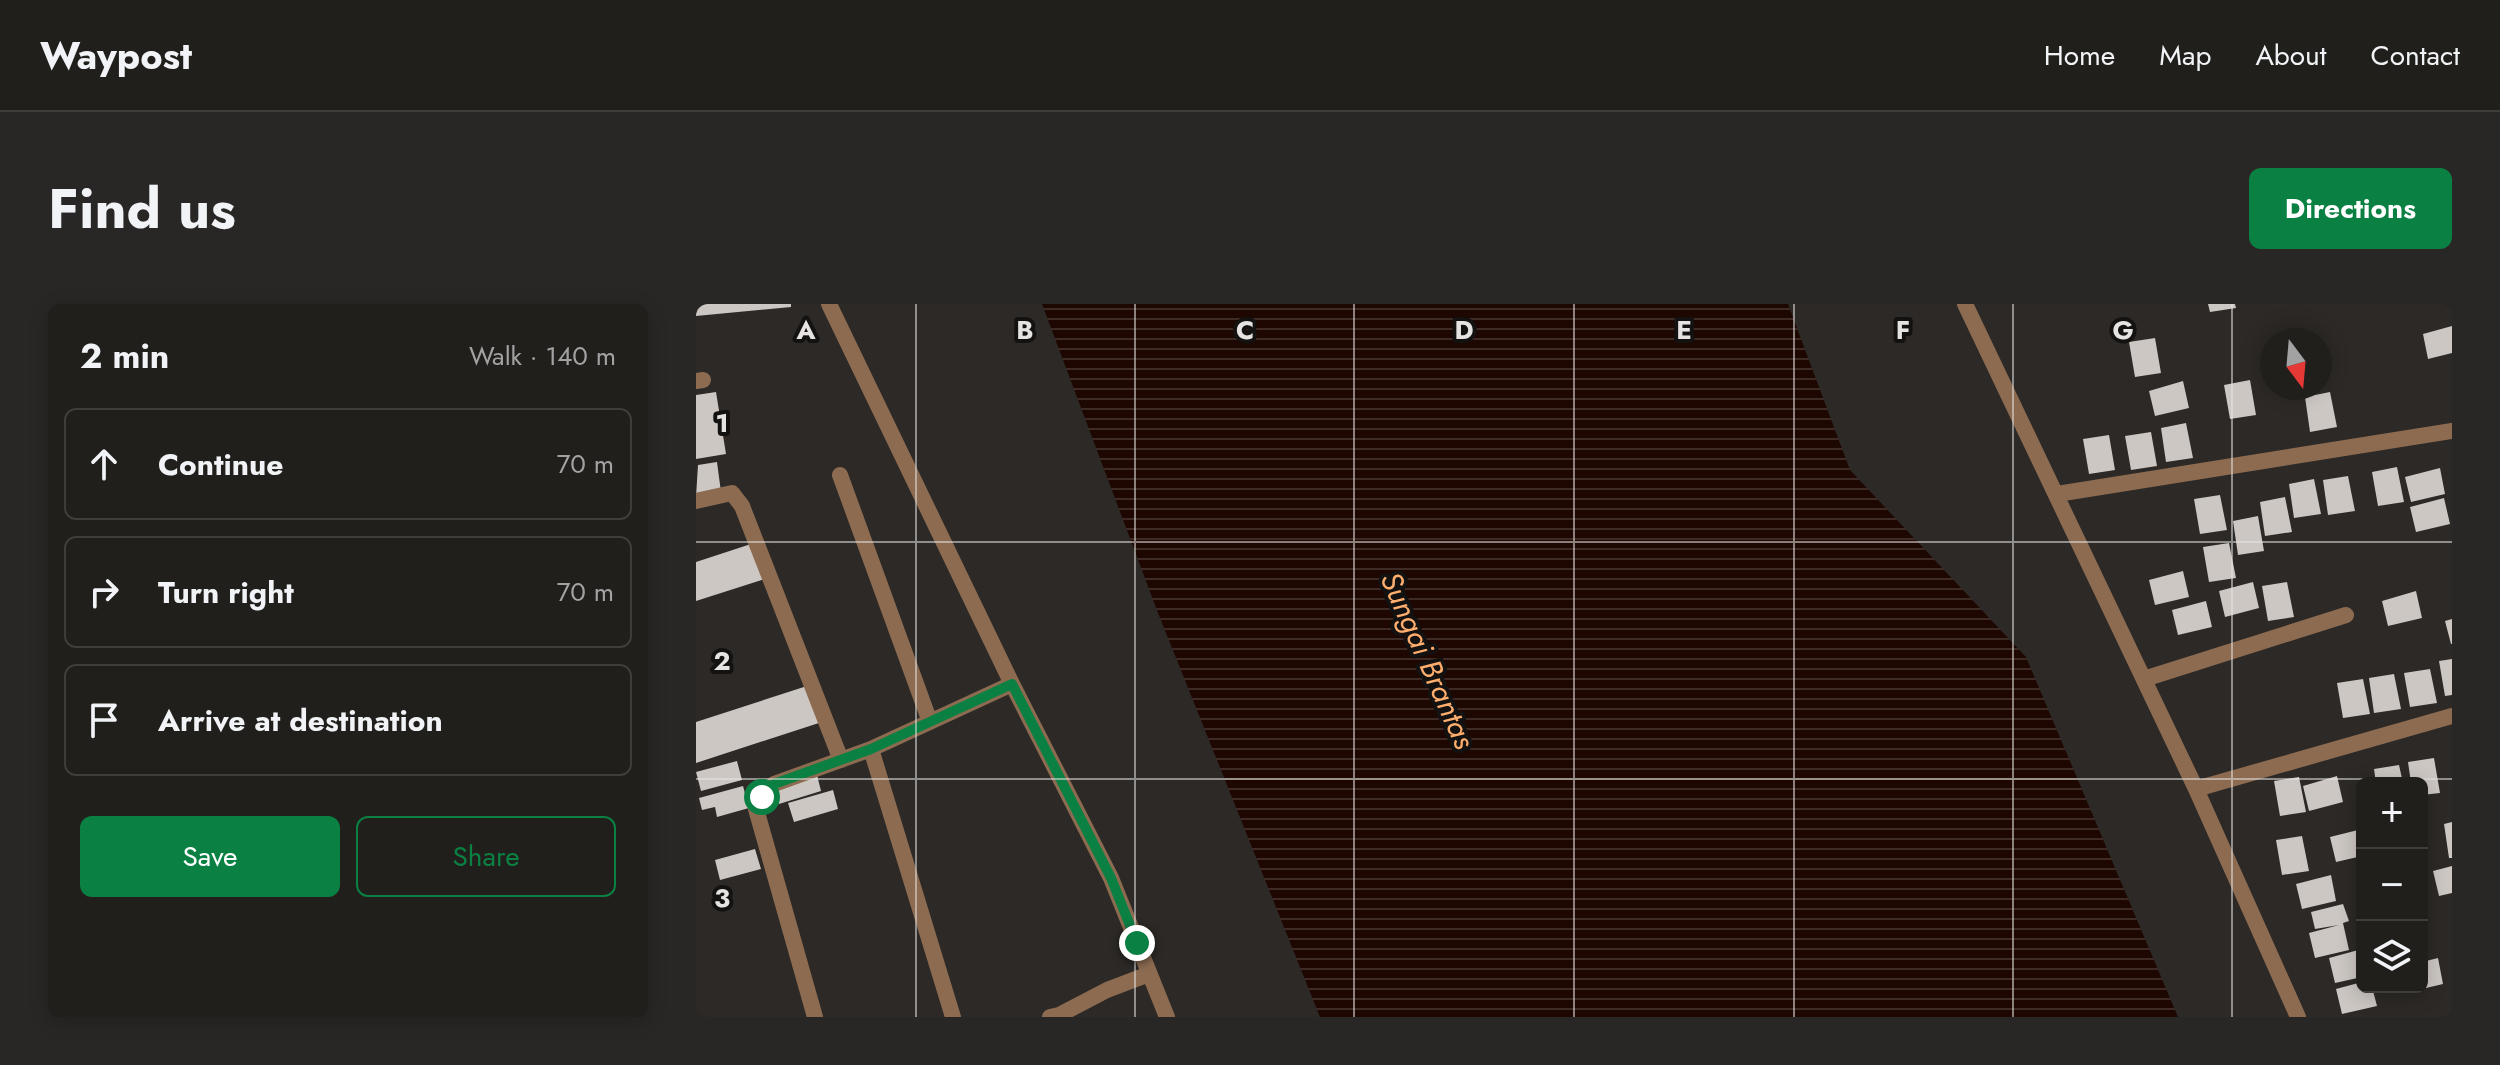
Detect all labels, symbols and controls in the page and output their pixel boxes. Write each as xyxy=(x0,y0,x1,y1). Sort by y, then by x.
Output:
text: Waypost xyxy=(40,28,192,83)
text: Home xyxy=(2044,35,2115,76)
text: Map xyxy=(2159,35,2211,76)
text: About xyxy=(2255,35,2327,76)
text: Contact xyxy=(2371,35,2460,76)
text: Find us xyxy=(48,168,236,249)
button: Directions xyxy=(2249,168,2452,249)
text: A xyxy=(795,311,816,349)
text: B xyxy=(1016,311,1034,349)
text: C xyxy=(1236,311,1254,349)
text: D xyxy=(1454,311,1474,349)
text: E xyxy=(1676,311,1692,349)
text: F xyxy=(1896,311,1910,349)
text: G xyxy=(2112,311,2134,349)
north arrow xyxy=(2260,328,2332,400)
text: 2 min xyxy=(80,332,169,381)
text: Walk · 140 m xyxy=(469,337,616,375)
text: 1 xyxy=(715,404,729,442)
icon: ahead xyxy=(82,442,126,486)
text: Continue xyxy=(158,443,284,486)
text: 70 m xyxy=(557,445,614,483)
water label: Sungai Brantas xyxy=(1370,565,1486,756)
icon: right xyxy=(82,570,126,614)
text: Turn right xyxy=(158,571,294,614)
text: 70 m xyxy=(557,573,614,611)
text: 2 xyxy=(713,642,731,680)
icon: arrive xyxy=(82,698,126,742)
text: Arrive at destination xyxy=(158,699,443,742)
map controls xyxy=(2356,777,2428,993)
button: + xyxy=(2356,777,2428,849)
route start xyxy=(744,779,780,815)
button: Save xyxy=(80,816,340,897)
button: Share xyxy=(356,816,616,897)
button: − xyxy=(2356,849,2428,921)
text: 3 xyxy=(714,879,730,917)
button: layers xyxy=(2356,921,2428,993)
route end xyxy=(1119,925,1155,961)

